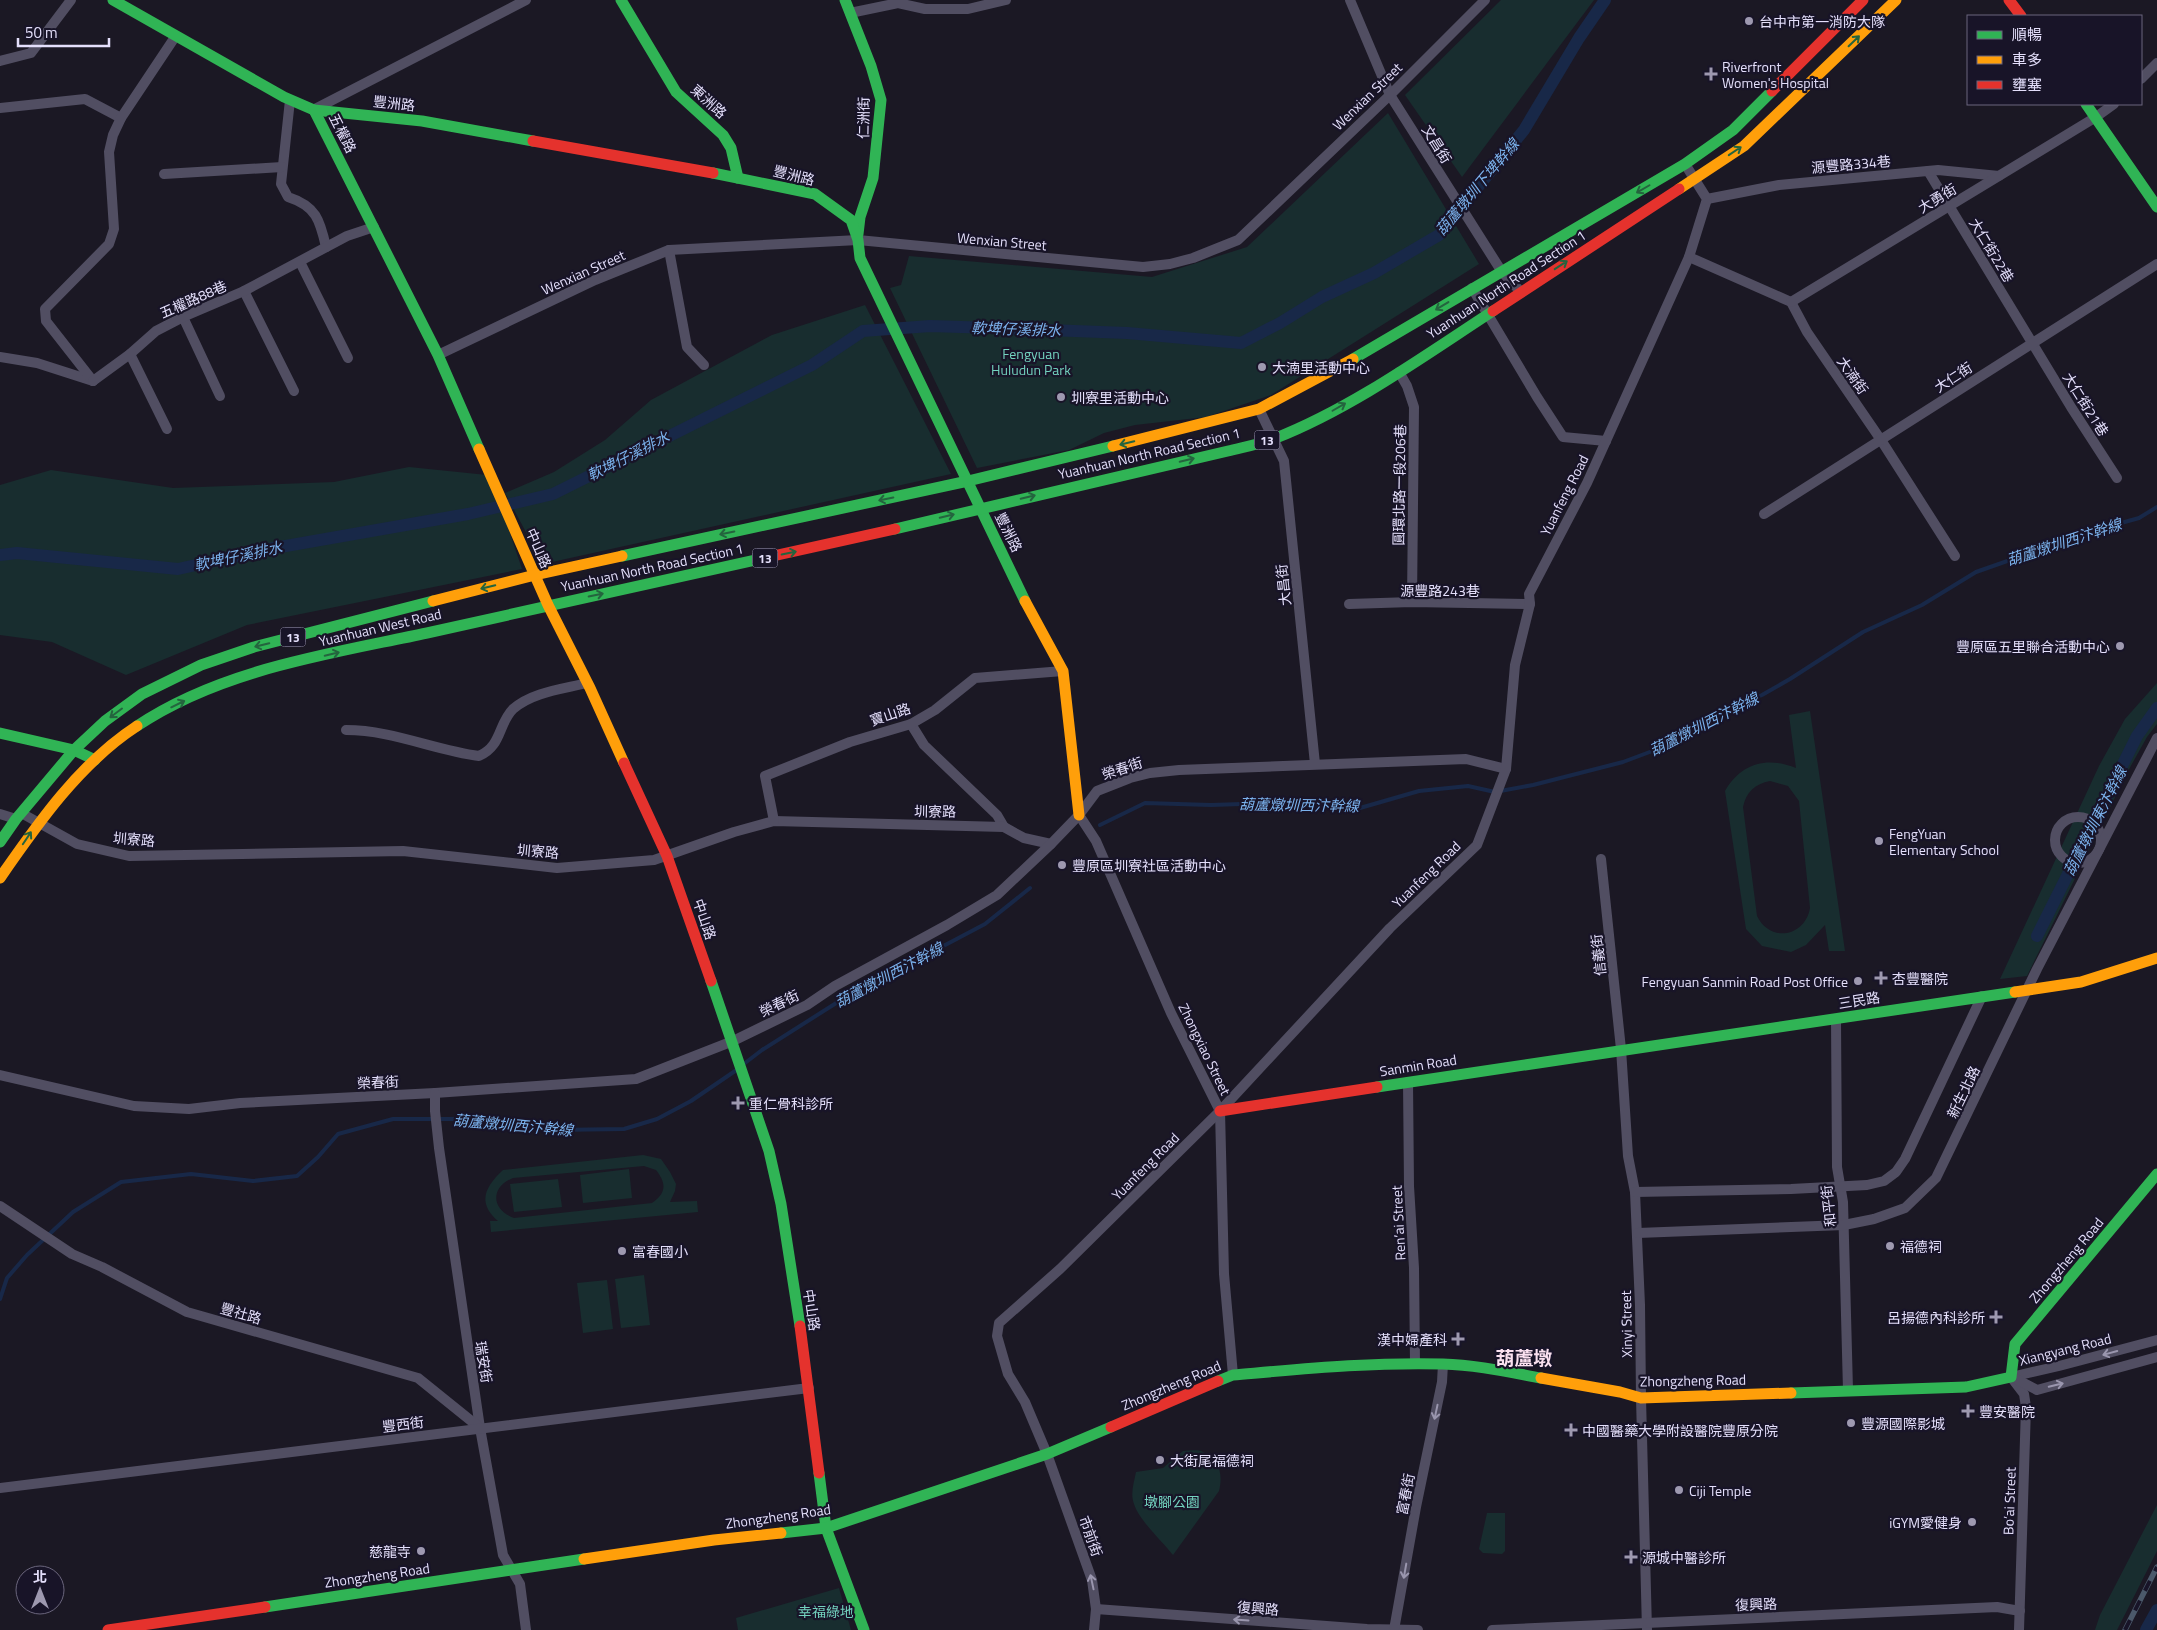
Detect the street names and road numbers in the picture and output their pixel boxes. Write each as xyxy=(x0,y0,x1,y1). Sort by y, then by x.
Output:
street label: Wenxian Street xyxy=(1327,57,1407,135)
street label: 東洲路 xyxy=(686,79,732,123)
street label: 豐洲路 xyxy=(372,90,416,116)
street label: 仁洲街 xyxy=(852,97,874,139)
street label: 五權路 xyxy=(324,110,362,156)
street label: 文昌街 xyxy=(1417,121,1457,167)
street label: 源豐路334巷 xyxy=(1810,150,1892,178)
street label: 豐洲路 xyxy=(771,160,817,190)
street label: 大勇街 xyxy=(1914,178,1960,218)
street label: 大仁街22巷 xyxy=(1965,214,2019,286)
street label: Yuanhuan North Road Section 1 xyxy=(1422,224,1590,344)
street label: Wenxian Street xyxy=(956,227,1048,255)
street label: Wenxian Street xyxy=(538,244,628,300)
street label: 五權路88巷 xyxy=(156,275,230,323)
street label: 大湳街 xyxy=(1832,352,1874,398)
street label: 大仁街 xyxy=(1930,357,1976,397)
street label: 大仁街21巷 xyxy=(2058,368,2114,440)
street label: Yuanhuan North Road Section 1 xyxy=(1056,422,1242,484)
street label: 圓環北路一段206巷 xyxy=(1387,424,1411,546)
road number: 13 xyxy=(1254,430,1280,450)
street label: Yuanfeng Road xyxy=(1535,451,1593,539)
street label: 豐洲路 xyxy=(990,509,1028,555)
street label: 中山路 xyxy=(521,525,557,571)
street label: Yuanhuan North Road Section 1 xyxy=(559,537,745,597)
road number: 13 xyxy=(752,548,778,568)
street label: 大昌街 xyxy=(1270,563,1296,607)
street label: 源豐路243巷 xyxy=(1400,580,1480,601)
street label: Yuanhuan West Road xyxy=(317,603,443,651)
road number: 13 xyxy=(280,628,306,646)
street label: 寶山路 xyxy=(867,697,913,731)
street label: 榮春街 xyxy=(1099,752,1145,784)
street label: 圳寮路 xyxy=(914,800,956,822)
street label: 圳寮路 xyxy=(112,827,156,851)
street label: Yuanfeng Road xyxy=(1387,836,1465,912)
street label: 圳寮路 xyxy=(516,839,560,863)
street label: 中山路 xyxy=(688,896,722,942)
street label: 信義街 xyxy=(1585,933,1611,977)
street label: 榮春街 xyxy=(756,984,802,1022)
street label: 三民路 xyxy=(1837,986,1881,1014)
street label: Zhongxiao Street xyxy=(1174,999,1236,1099)
street label: Sanmin Road xyxy=(1378,1049,1458,1081)
street label: 新生北路 xyxy=(1941,1062,1985,1122)
street label: 榮春街 xyxy=(356,1070,400,1094)
street label: Yuanfeng Road xyxy=(1106,1127,1184,1205)
street label: 和平街 xyxy=(1815,1184,1841,1228)
street label: Ren’ai Street xyxy=(1386,1185,1410,1261)
street label: Zhongzheng Road xyxy=(2024,1213,2108,1307)
street label: 中山路 xyxy=(798,1288,826,1332)
street label: Xinyi Street xyxy=(1615,1290,1637,1358)
street label: 豐社路 xyxy=(218,1297,264,1329)
street label: Xiangyang Road xyxy=(2017,1327,2113,1371)
street label: 瑞安街 xyxy=(470,1340,498,1384)
street label: Zhongzheng Road xyxy=(1118,1355,1224,1415)
street label: Zhongzheng Road xyxy=(1640,1369,1746,1391)
street label: 豐西街 xyxy=(381,1411,425,1437)
street label: Bo’ai Street xyxy=(1997,1467,2021,1535)
street label: 富春街 xyxy=(1391,1471,1419,1517)
street label: Zhongzheng Road xyxy=(724,1498,832,1534)
street label: 市前街 xyxy=(1074,1513,1108,1559)
street label: Zhongzheng Road xyxy=(323,1557,431,1593)
street label: 復興路 xyxy=(1735,1593,1777,1615)
street label: 復興路 xyxy=(1236,1596,1280,1620)

